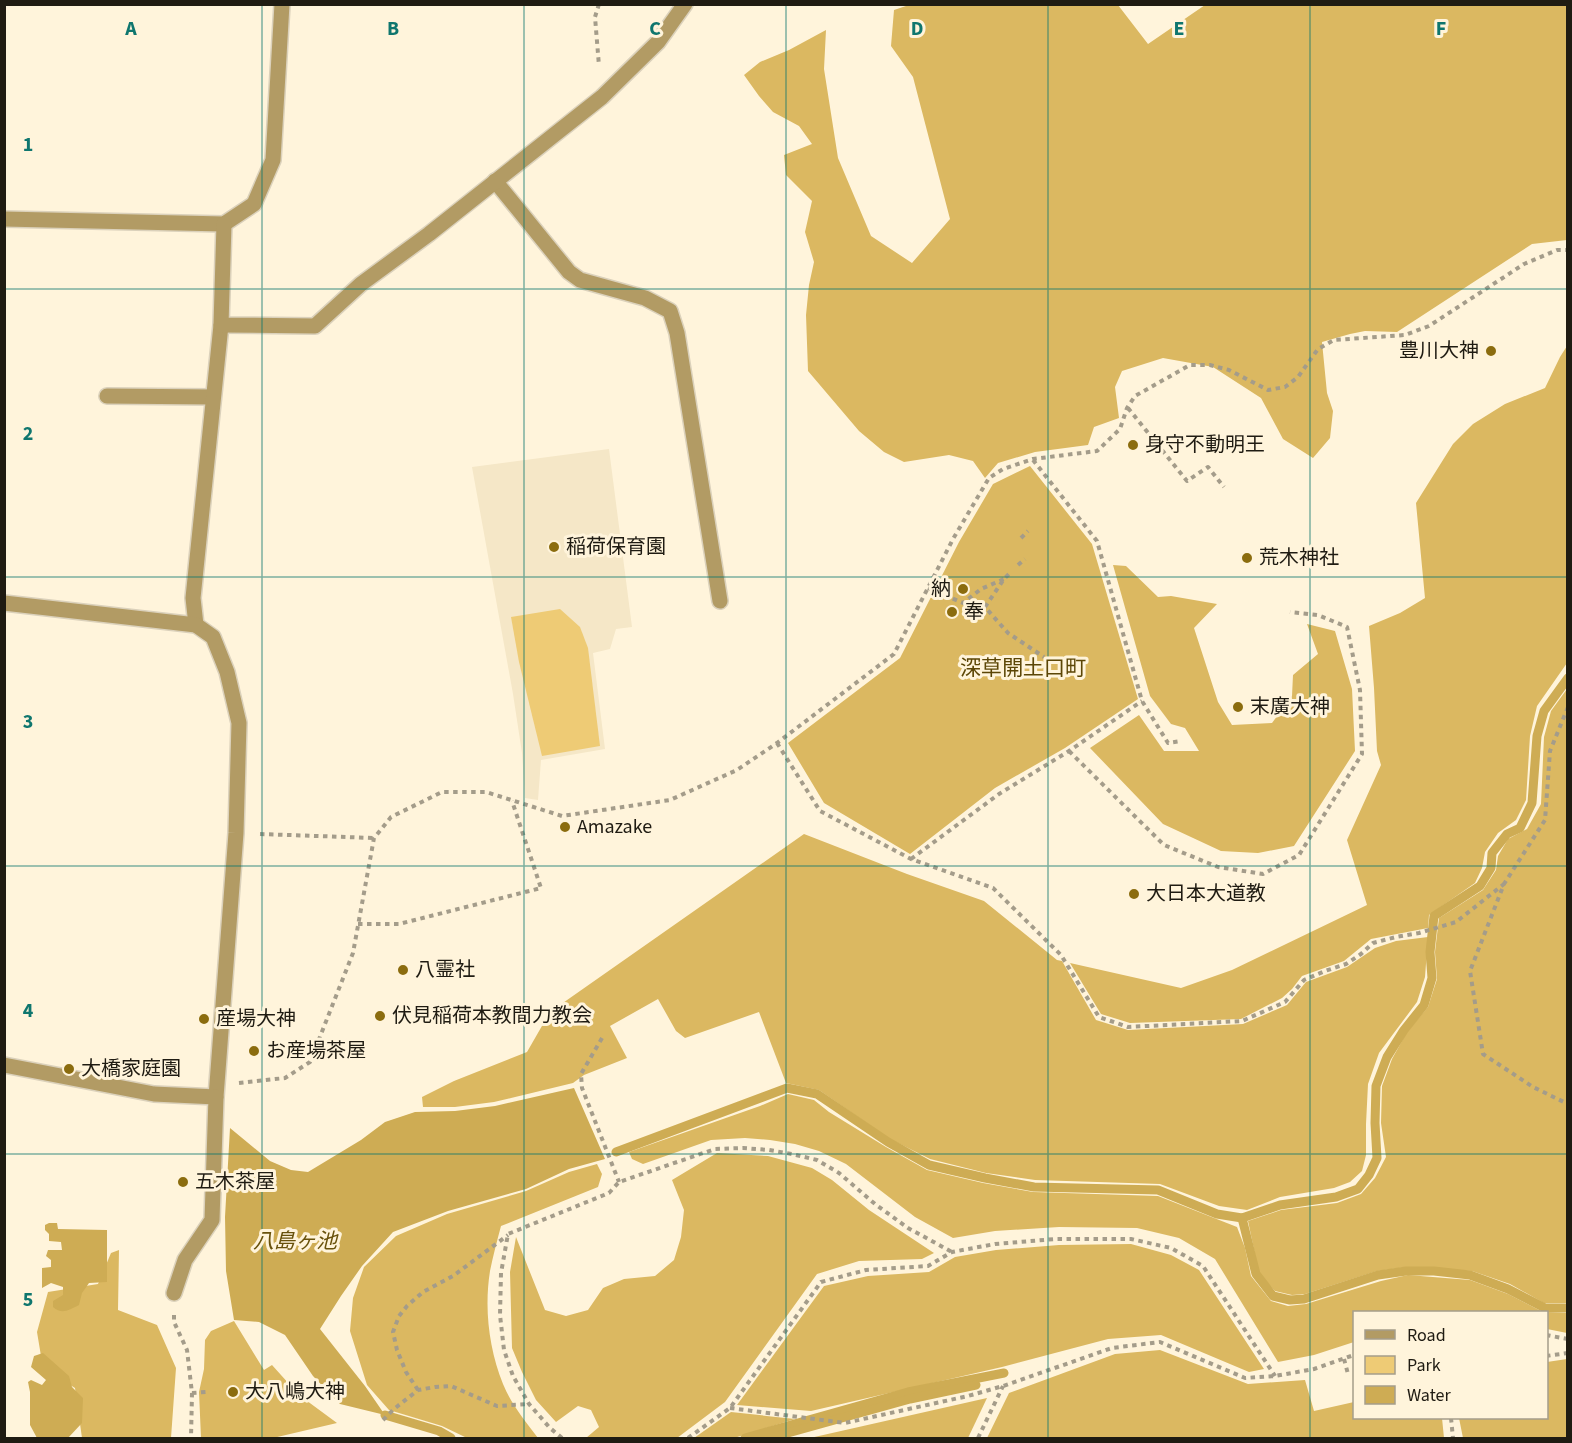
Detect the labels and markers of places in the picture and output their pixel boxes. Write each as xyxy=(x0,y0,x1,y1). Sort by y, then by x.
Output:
place label: 豊川大神 xyxy=(1399,337,1479,365)
marker: 豊川大神 xyxy=(1484,344,1498,358)
place label: 身守不動明王 xyxy=(1145,431,1265,459)
marker: 身守不動明王 xyxy=(1126,438,1140,452)
place label: 稲荷保育園 xyxy=(566,533,666,561)
marker: 稲荷保育園 xyxy=(547,540,561,554)
place label: 荒木神社 xyxy=(1259,544,1339,572)
marker: 荒木神社 xyxy=(1240,551,1254,565)
place label: 納 xyxy=(931,575,951,603)
marker: 納 xyxy=(956,582,970,596)
place label: 奉 xyxy=(964,598,984,626)
marker: 奉 xyxy=(945,605,959,619)
place label: 末廣大神 xyxy=(1250,693,1330,721)
marker: 末廣大神 xyxy=(1231,700,1245,714)
place label: Amazake xyxy=(577,813,652,841)
marker: Amazake xyxy=(558,820,572,834)
place label: 大日本大道教 xyxy=(1146,880,1266,908)
marker: 大日本大道教 xyxy=(1127,887,1141,901)
place label: 八霊社 xyxy=(415,956,475,984)
marker: 八霊社 xyxy=(396,963,410,977)
place label: 伏見稲荷本教間力教会 xyxy=(392,1002,592,1030)
place label: 産場大神 xyxy=(216,1005,296,1033)
marker: 伏見稲荷本教間力教会 xyxy=(373,1009,387,1023)
marker: 産場大神 xyxy=(197,1012,211,1026)
place label: お産場茶屋 xyxy=(266,1037,366,1065)
marker: お産場茶屋 xyxy=(247,1044,261,1058)
place label: 大橋家庭園 xyxy=(81,1055,181,1083)
marker: 大橋家庭園 xyxy=(62,1062,76,1076)
place label: 五木茶屋 xyxy=(195,1168,275,1196)
marker: 五木茶屋 xyxy=(176,1175,190,1189)
place label: 大八嶋大神 xyxy=(245,1378,345,1406)
marker: 大八嶋大神 xyxy=(226,1385,240,1399)

